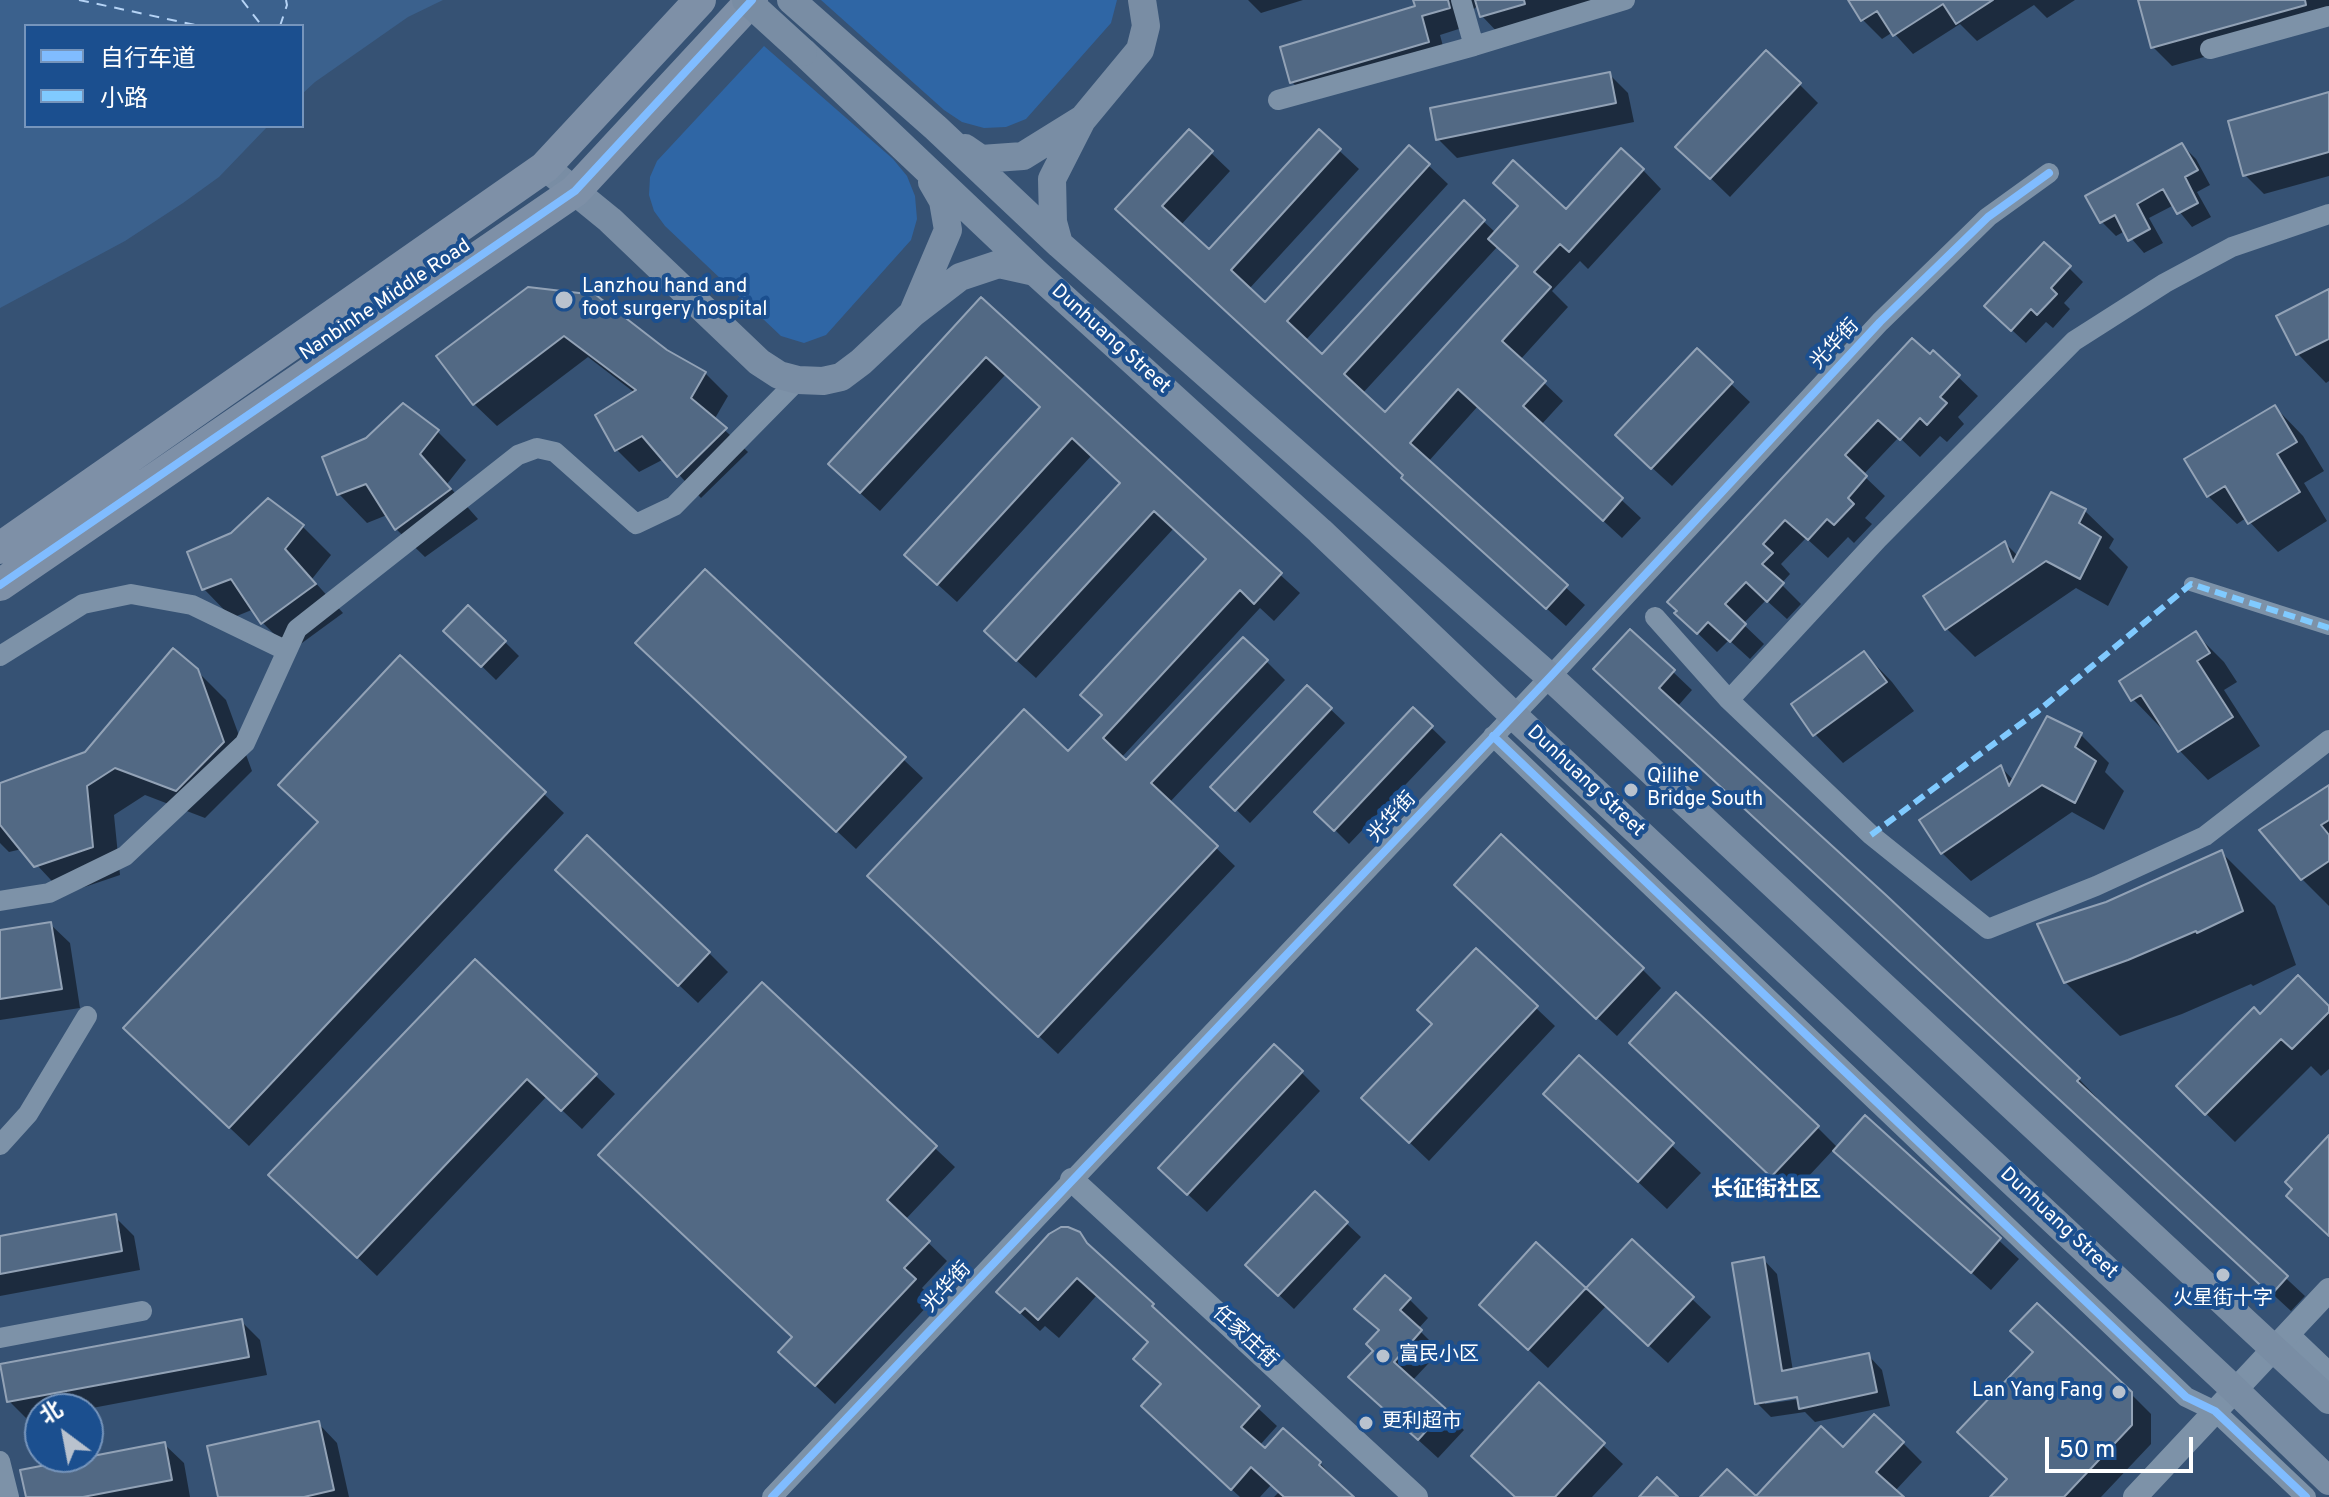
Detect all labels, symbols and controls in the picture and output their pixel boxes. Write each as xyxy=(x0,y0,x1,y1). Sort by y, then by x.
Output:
legend xyxy=(24,24,304,128)
text: 自行车道 xyxy=(100,45,196,75)
text: 小路 xyxy=(100,85,148,115)
street label: Nanbinhe Middle Road xyxy=(296,235,476,367)
place label: Lanzhou hand and foot surgery hospital xyxy=(582,276,767,323)
street label: Dunhuang Street xyxy=(1045,280,1175,400)
marker: Lanzhou hand and foot surgery hospital xyxy=(553,289,575,311)
street label: 光华街 xyxy=(1807,315,1865,375)
street label: Dunhuang Street xyxy=(1521,721,1649,843)
place label: Qilihe Bridge South xyxy=(1647,766,1763,813)
marker: Qilihe Bridge South xyxy=(1622,781,1640,799)
street label: 光华街 xyxy=(1364,788,1422,848)
street label: Dunhuang Street xyxy=(1994,1163,2122,1285)
district label: 长征街社区 xyxy=(1711,1179,1821,1205)
street label: 光华街 xyxy=(919,1258,977,1318)
marker: 火星街十字 xyxy=(2214,1266,2232,1284)
place label: 火星街十字 xyxy=(2173,1288,2273,1312)
street label: 任家庄街 xyxy=(1207,1302,1281,1374)
place label: 富民小区 xyxy=(1399,1344,1479,1368)
marker: 富民小区 xyxy=(1374,1347,1392,1365)
place label: Lan Yang Fang xyxy=(1972,1380,2103,1404)
marker: Lan Yang Fang xyxy=(2110,1383,2128,1401)
north arrow xyxy=(24,1393,104,1473)
text: 北 xyxy=(36,1397,69,1431)
place label: 更利超市 xyxy=(1382,1411,1462,1435)
marker: 更利超市 xyxy=(1357,1414,1375,1432)
scale bar xyxy=(2049,1421,2197,1471)
text: 50 m xyxy=(2059,1436,2115,1466)

